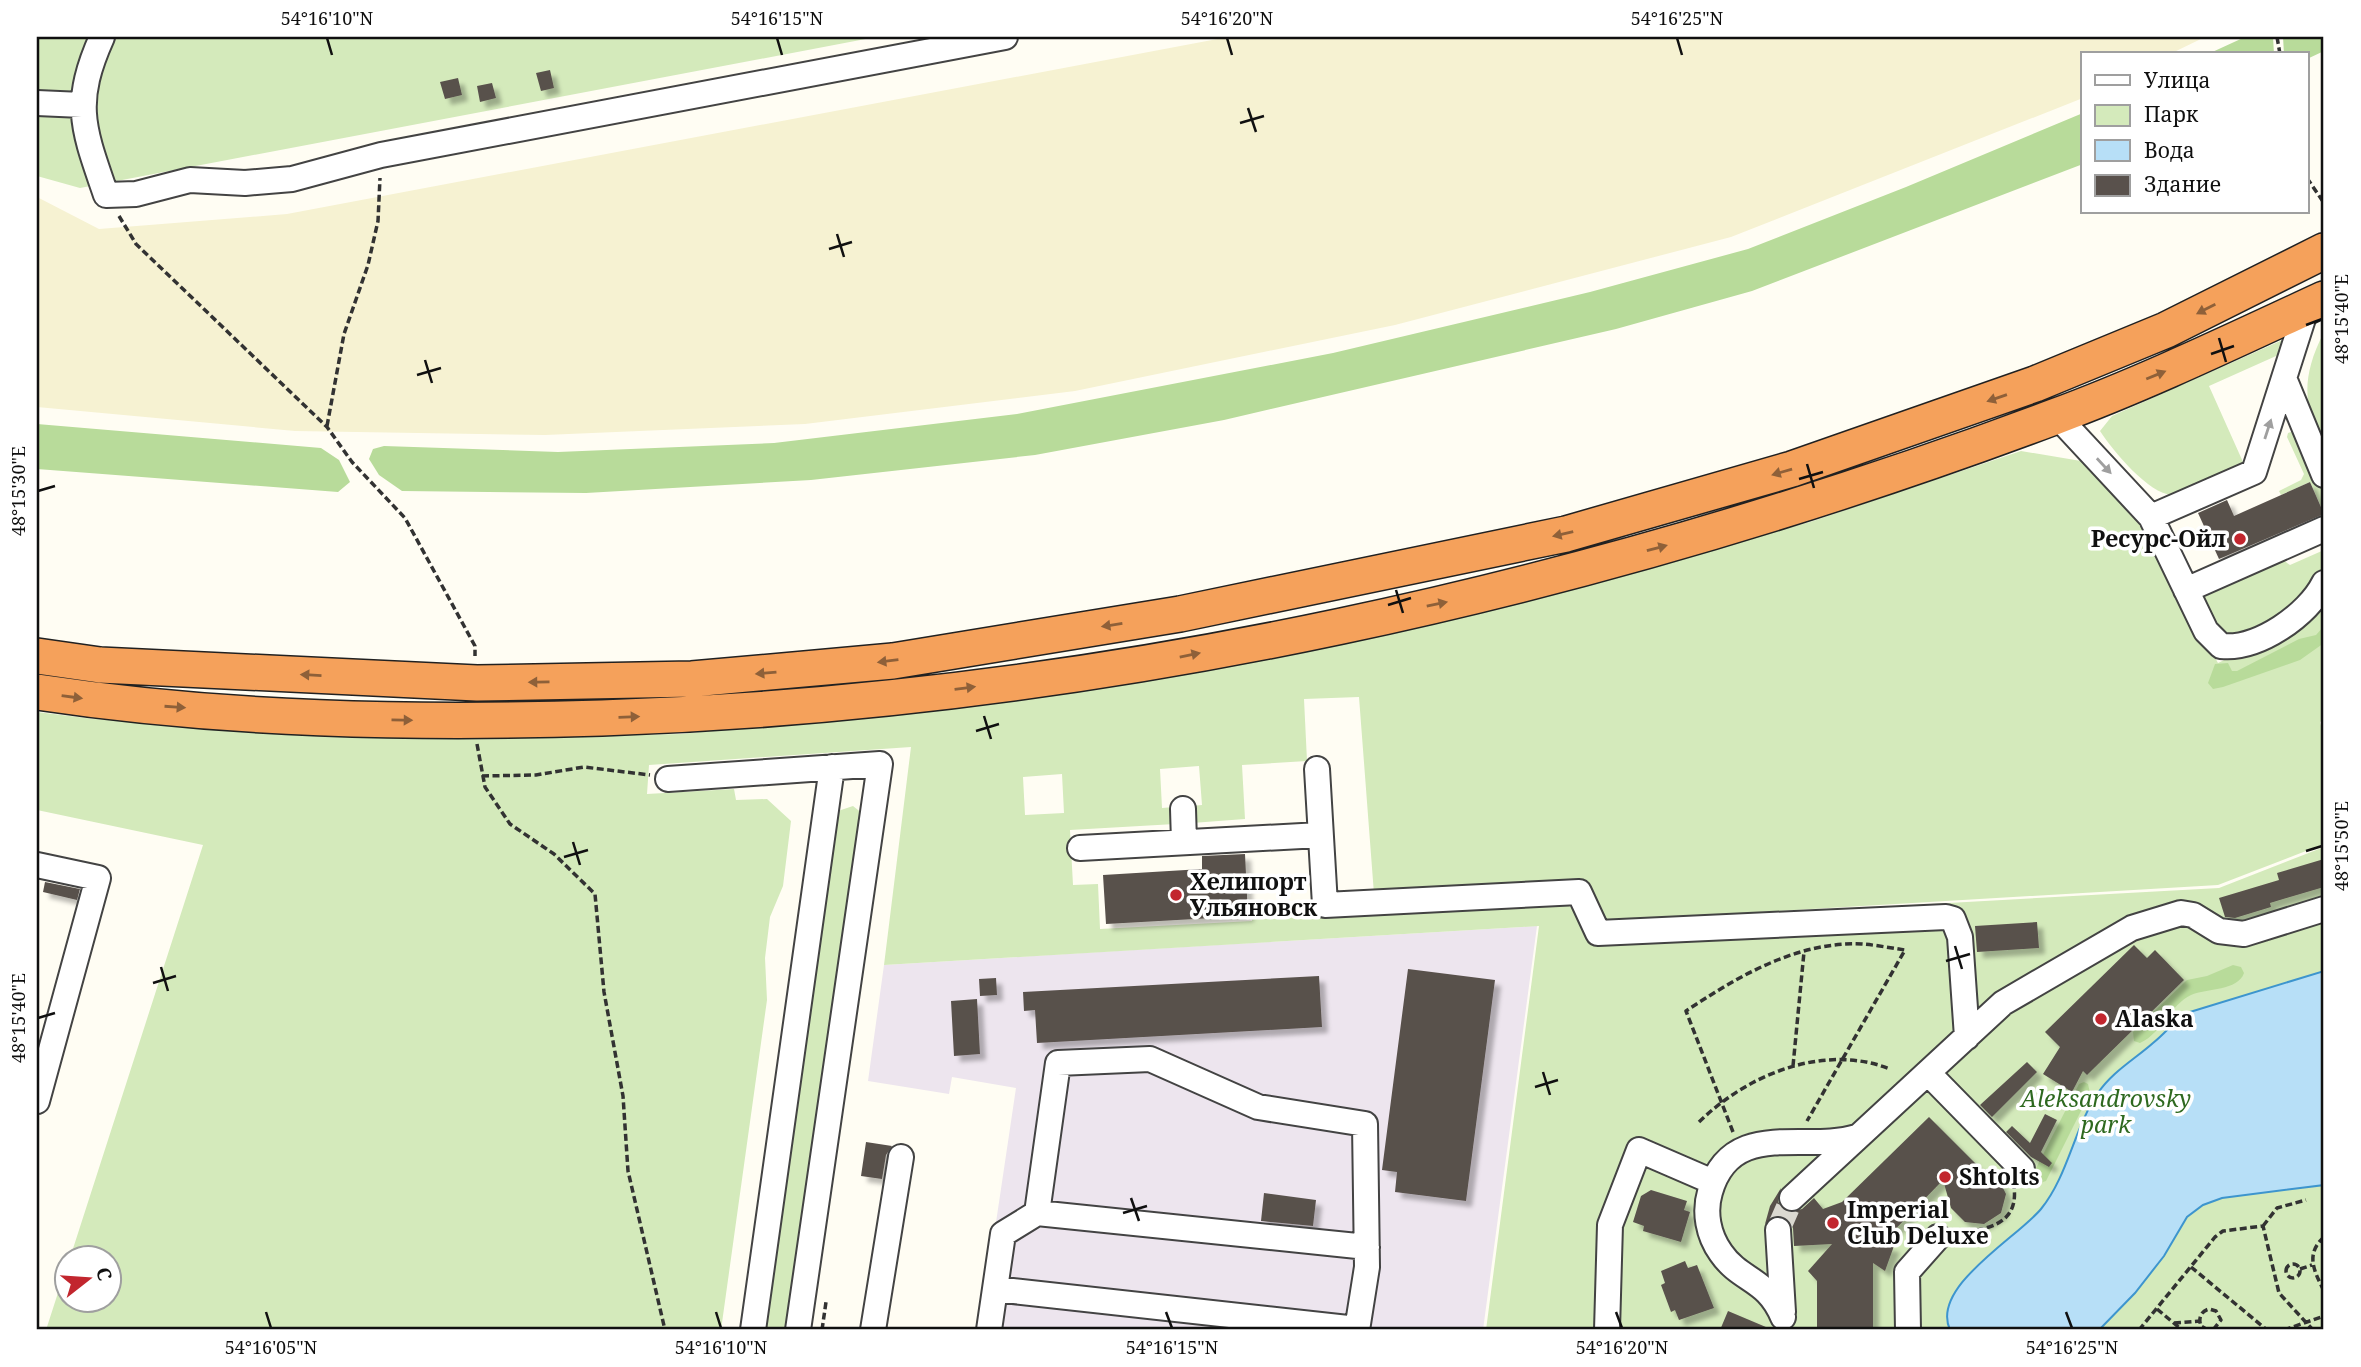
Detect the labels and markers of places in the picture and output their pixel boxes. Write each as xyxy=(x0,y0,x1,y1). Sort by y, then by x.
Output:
place label: Ресурс-Ойл xyxy=(2091,522,2226,554)
marker: Ресурс-Ойл xyxy=(2232,531,2248,547)
place label: Хелипорт Ульяновск xyxy=(1190,865,1318,923)
marker: Хелипорт Ульяновск xyxy=(1168,887,1184,903)
place label: Alaska xyxy=(2115,1002,2194,1034)
marker: Alaska xyxy=(2093,1011,2109,1027)
place label: Shtolts xyxy=(1959,1160,2040,1192)
marker: Shtolts xyxy=(1937,1169,1953,1185)
place label: Imperial Club Deluxe xyxy=(1847,1193,1989,1251)
marker: Imperial Club Deluxe xyxy=(1825,1215,1841,1231)

